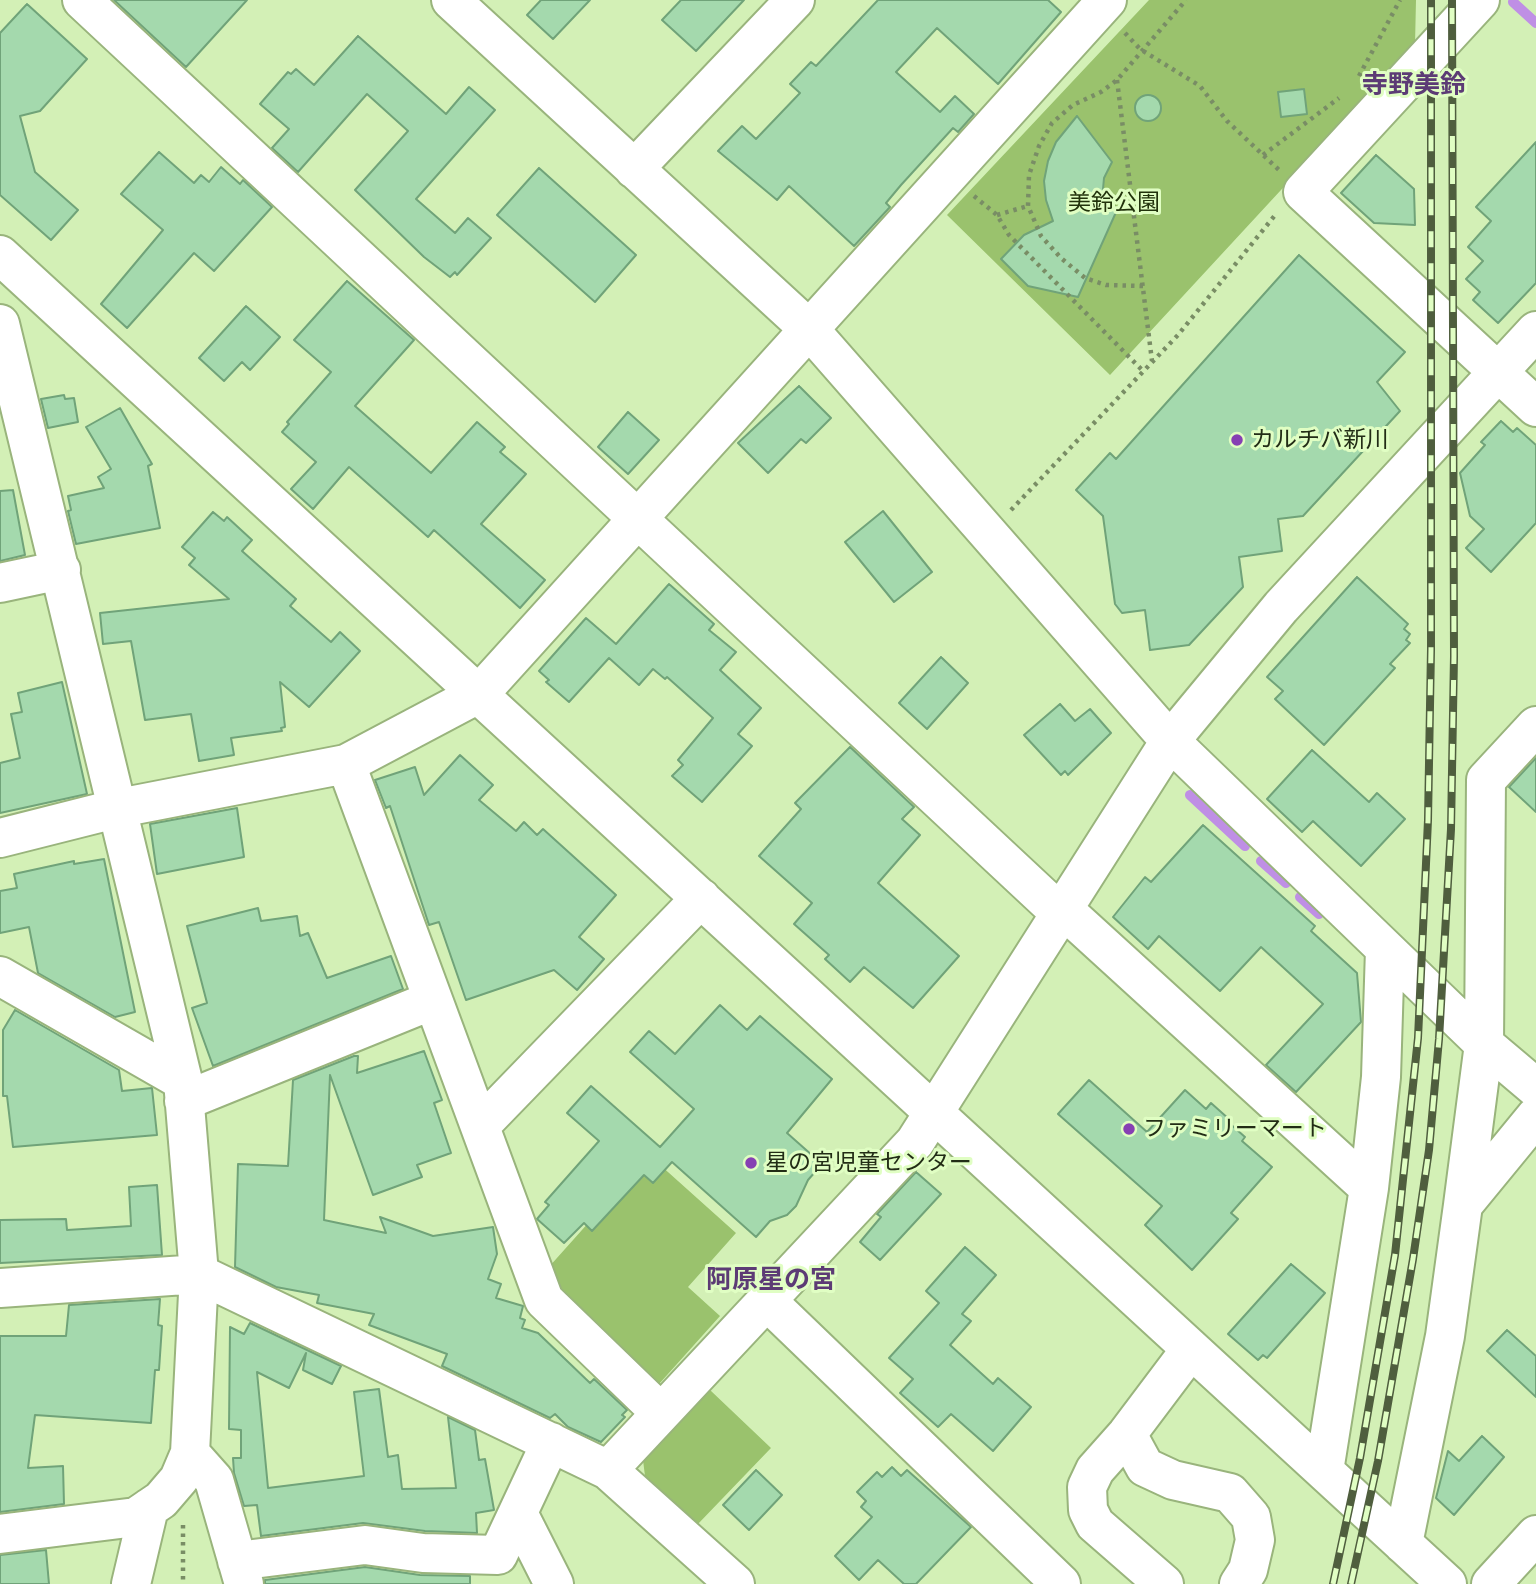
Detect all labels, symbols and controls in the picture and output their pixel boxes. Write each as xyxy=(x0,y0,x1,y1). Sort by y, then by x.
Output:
district label: 寺野美鈴 xyxy=(1362,69,1466,101)
park label: 美鈴公園 xyxy=(1068,189,1160,217)
place label: カルチバ新川 xyxy=(1251,426,1389,454)
marker: カルチバ新川 xyxy=(1229,432,1245,448)
place label: ファミリーマート xyxy=(1143,1115,1327,1143)
marker: ファミリーマート xyxy=(1121,1121,1137,1137)
place label: 星の宮児童センター xyxy=(765,1149,972,1177)
marker: 星の宮児童センター xyxy=(743,1155,759,1171)
district label: 阿原星の宮 xyxy=(706,1264,836,1296)

